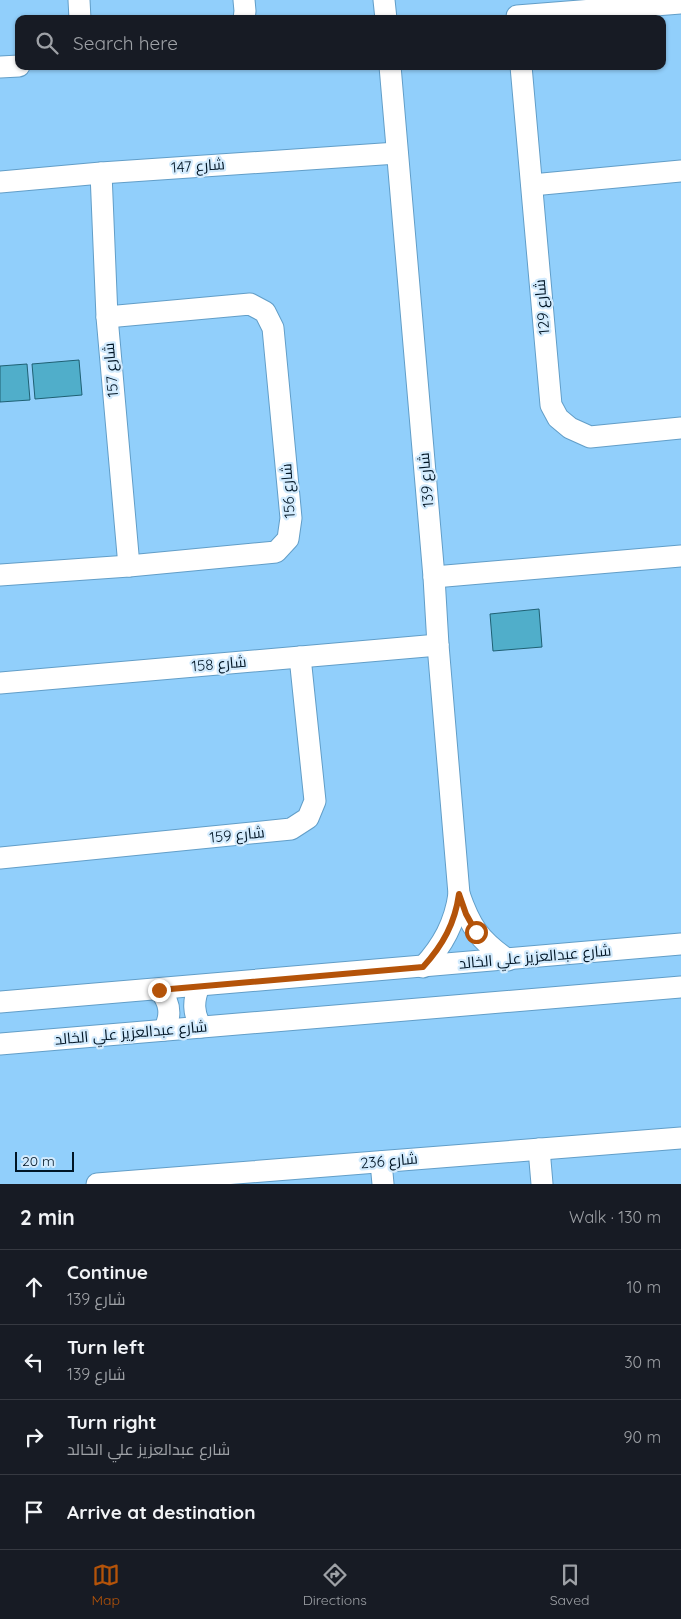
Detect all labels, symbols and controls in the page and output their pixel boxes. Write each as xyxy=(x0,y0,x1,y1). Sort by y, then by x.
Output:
search box xyxy=(15,15,666,70)
icon: search xyxy=(33,29,61,57)
text: Search here xyxy=(73,31,178,55)
street label: شارع 147 xyxy=(171,154,226,179)
street label: شارع 129 xyxy=(530,278,555,335)
street label: شارع 157 xyxy=(99,342,124,398)
street label: شارع 139 xyxy=(414,452,439,508)
street label: شارع 156 xyxy=(276,463,301,519)
street label: شارع 158 xyxy=(191,652,247,677)
street label: شارع 159 xyxy=(208,822,266,849)
route start xyxy=(465,921,488,944)
street label: شارع عبدالعزيز علي الخالد xyxy=(458,940,612,976)
route end xyxy=(148,979,171,1002)
street label: شارع عبدالعزيز علي الخالد xyxy=(54,1016,208,1052)
scale bar xyxy=(15,1149,74,1172)
street label: شارع 236 xyxy=(360,1149,419,1174)
text: 20 m xyxy=(22,1152,55,1170)
text: 2 min xyxy=(20,1204,75,1230)
text: Walk · 130 m xyxy=(569,1207,661,1227)
text: Continue xyxy=(67,1260,148,1284)
icon: ahead xyxy=(20,1273,48,1301)
text: 10 m xyxy=(627,1277,661,1297)
text: شارع 139 xyxy=(67,1289,126,1309)
text: Turn left xyxy=(67,1335,145,1359)
icon: left xyxy=(20,1348,48,1376)
text: 30 m xyxy=(624,1352,661,1372)
text: شارع 139 xyxy=(67,1364,126,1384)
text: Turn right xyxy=(67,1410,156,1434)
icon: right xyxy=(20,1423,48,1451)
text: 90 m xyxy=(624,1427,661,1447)
text: شارع عبدالعزيز علي الخالد xyxy=(67,1439,230,1459)
icon: arrive xyxy=(20,1498,48,1526)
text: Arrive at destination xyxy=(67,1500,256,1524)
tab: Map xyxy=(91,1561,120,1609)
tab: Directions xyxy=(303,1561,367,1609)
tab: Saved xyxy=(550,1561,590,1609)

